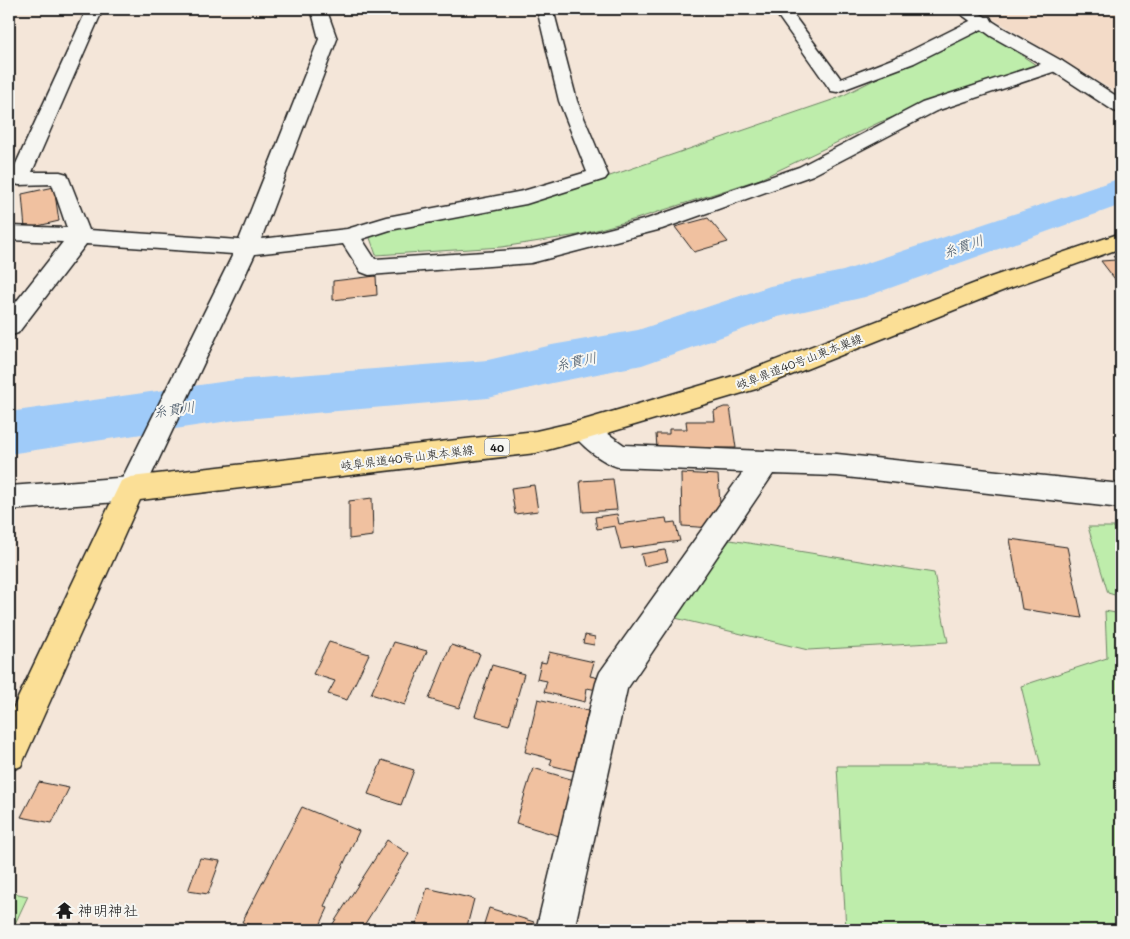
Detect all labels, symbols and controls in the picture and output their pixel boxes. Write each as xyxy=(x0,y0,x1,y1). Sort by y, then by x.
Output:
water label: 糸貫川 xyxy=(940,230,986,262)
street label: 岐阜県道40号山東本巣線 xyxy=(733,329,865,393)
water label: 糸貫川 xyxy=(553,347,599,375)
water label: 糸貫川 xyxy=(152,397,196,421)
road number: 40 xyxy=(484,438,510,456)
street label: 岐阜県道40号山東本巣線 xyxy=(339,441,475,473)
temple icon: 神明神社 xyxy=(54,900,74,920)
place label: 神明神社 xyxy=(78,900,138,920)

